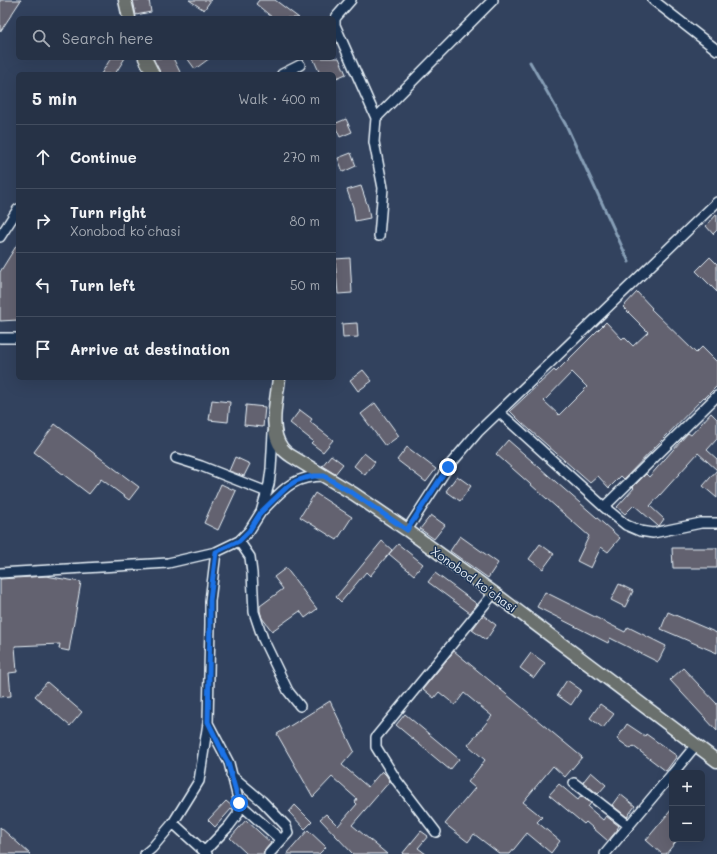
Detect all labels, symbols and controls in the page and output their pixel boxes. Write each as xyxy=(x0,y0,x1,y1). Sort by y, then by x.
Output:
search box xyxy=(16,16,336,60)
icon: search xyxy=(30,27,52,49)
text: Search here xyxy=(62,28,153,48)
text: 5 min xyxy=(32,87,77,109)
text: Walk · 400 m xyxy=(238,90,320,107)
icon: ahead xyxy=(32,146,54,168)
text: Continue xyxy=(70,147,137,167)
text: 270 m xyxy=(283,148,320,165)
text: Turn right xyxy=(70,202,147,222)
icon: right xyxy=(32,210,54,232)
text: 80 m xyxy=(290,212,320,229)
text: Xonobod koʻchasi xyxy=(70,222,181,239)
icon: left xyxy=(32,274,54,296)
text: Turn left xyxy=(70,275,135,295)
text: 50 m xyxy=(290,276,320,293)
icon: arrive xyxy=(32,338,54,360)
text: Arrive at destination xyxy=(70,339,230,359)
route end xyxy=(439,458,457,476)
street label: Xonobod koʻchasi xyxy=(428,542,520,616)
map controls xyxy=(669,770,705,842)
button: + xyxy=(669,770,705,806)
route start xyxy=(230,794,248,812)
button: − xyxy=(669,806,705,842)

